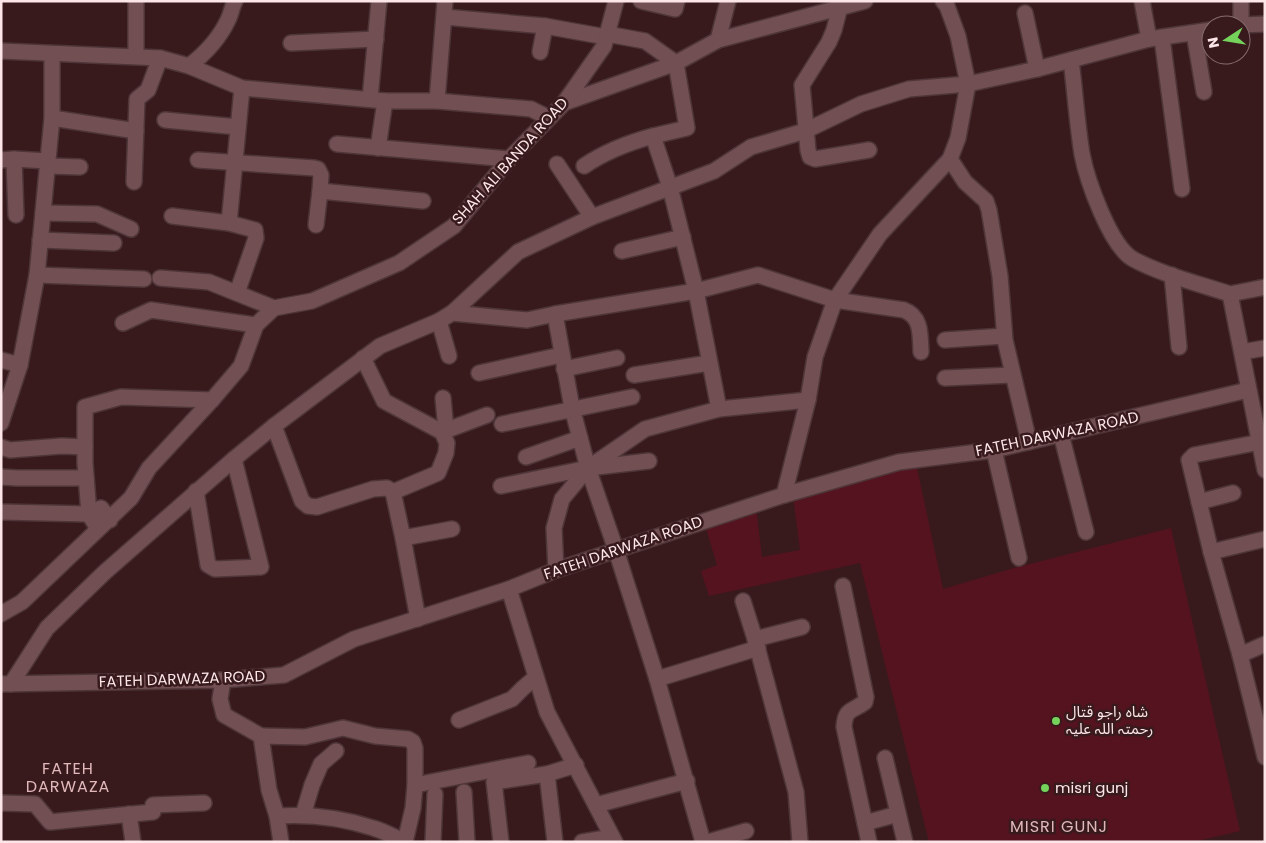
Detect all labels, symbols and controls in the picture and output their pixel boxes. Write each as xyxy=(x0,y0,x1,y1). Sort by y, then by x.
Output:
north arrow xyxy=(1201,15,1251,65)
text: N xyxy=(1202,35,1224,50)
street label: SHAH ALI BANDA ROAD xyxy=(447,93,572,229)
street label: FATEH DARWAZA ROAD xyxy=(973,406,1140,461)
street label: FATEH DARWAZA ROAD xyxy=(541,511,705,585)
street label: FATEH DARWAZA ROAD xyxy=(99,665,265,692)
place label: شاہ راجو قتال رحمتہ اللہ علیہ xyxy=(1066,701,1153,739)
marker: شاہ راجو قتال رحمتہ اللہ علیہ xyxy=(1050,715,1062,727)
district label: FATEH DARWAZA xyxy=(26,757,110,798)
place label: misri gunj xyxy=(1055,777,1128,798)
marker: misri gunj xyxy=(1039,782,1051,794)
district label: MISRI GUNJ xyxy=(1010,815,1108,838)

